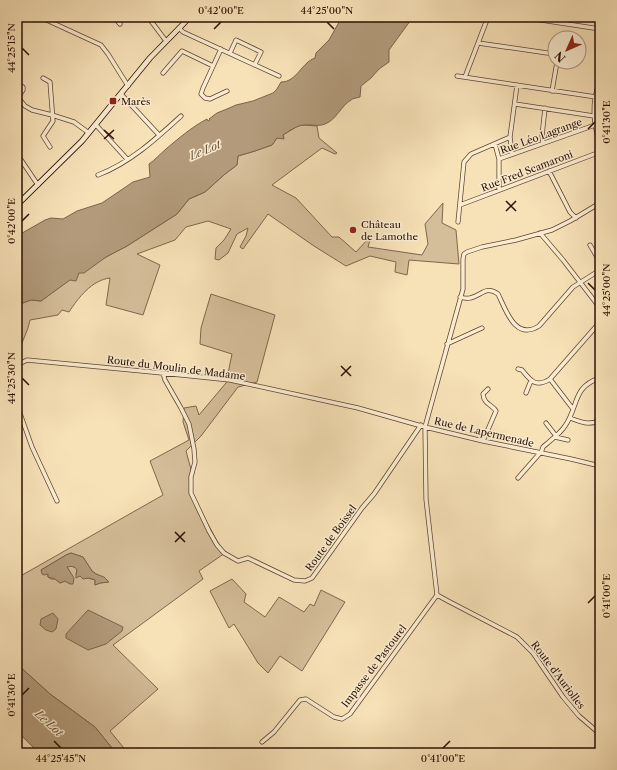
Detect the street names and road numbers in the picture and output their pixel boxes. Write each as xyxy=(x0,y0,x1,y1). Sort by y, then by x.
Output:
street label: Rue Léo Lagrange xyxy=(498,115,584,157)
street label: Rue Fred Scamaroni xyxy=(479,148,575,194)
street label: Route du Moulin de Madame xyxy=(106,353,246,383)
street label: Rue de Lapermenade xyxy=(433,414,536,450)
street label: Route de Boissel xyxy=(302,502,360,574)
street label: Impasse de Pastourel xyxy=(339,622,409,710)
street label: Route d'Auriolles xyxy=(528,638,588,712)

